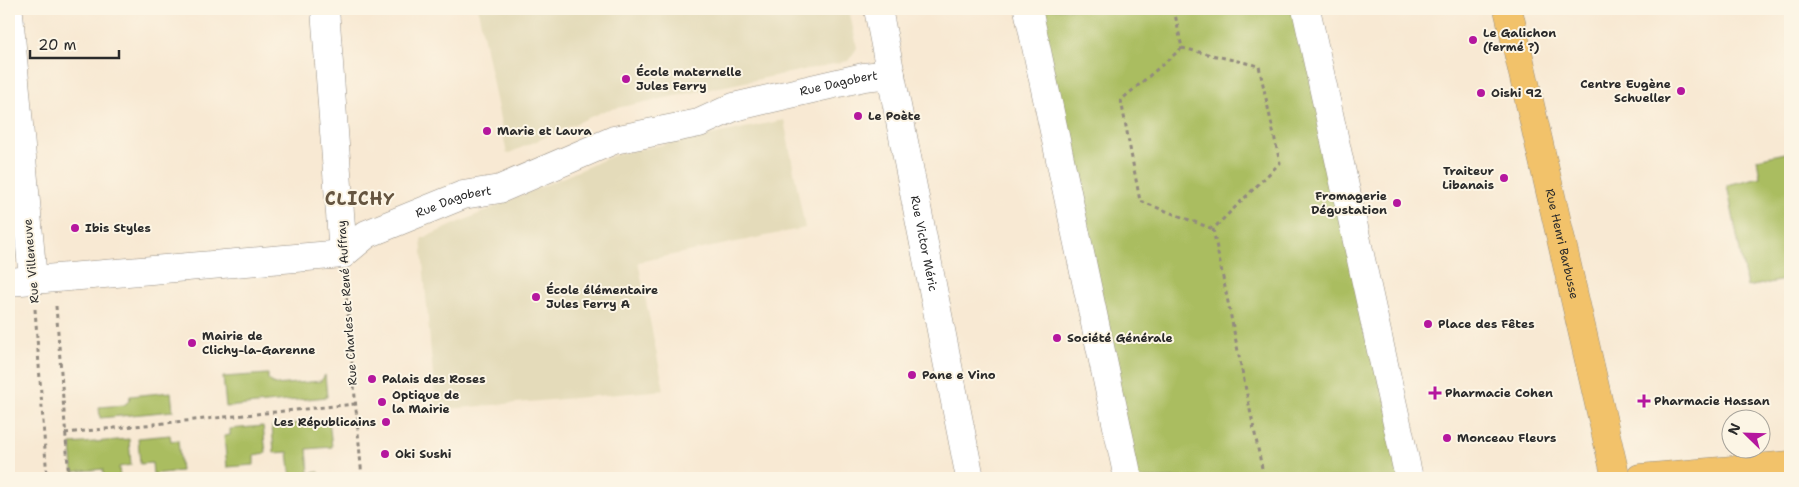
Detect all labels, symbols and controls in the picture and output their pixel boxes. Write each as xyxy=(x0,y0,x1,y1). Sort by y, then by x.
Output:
place label: Le Galichon (fermé ?) xyxy=(1483,25,1556,55)
scale bar xyxy=(30,28,119,60)
marker: Le Galichon (fermé ?) xyxy=(1467,34,1479,46)
text: 20 m xyxy=(38,35,77,55)
place label: École maternelle Jules Ferry xyxy=(636,64,742,94)
street label: Rue Dagobert xyxy=(798,68,878,100)
marker: École maternelle Jules Ferry xyxy=(620,73,632,85)
place label: Centre Eugène Schueller xyxy=(1580,76,1672,106)
place label: Oishi 92 xyxy=(1491,85,1543,101)
marker: Centre Eugène Schueller xyxy=(1675,85,1687,97)
marker: Oishi 92 xyxy=(1475,87,1487,99)
place label: Le Poète xyxy=(868,108,921,124)
marker: Le Poète xyxy=(852,110,864,122)
place label: Marie et Laura xyxy=(497,123,592,139)
marker: Marie et Laura xyxy=(481,125,493,137)
place label: Traiteur Libanais xyxy=(1442,163,1495,193)
marker: Traiteur Libanais xyxy=(1498,172,1510,184)
street label: Rue Dagobert xyxy=(413,183,493,222)
district label: CLICHY xyxy=(325,187,395,211)
street label: Rue Henri Barbusse xyxy=(1542,187,1583,301)
place label: Fromagerie Dégustation xyxy=(1311,188,1387,218)
street label: Rue Victor Méric xyxy=(907,194,941,293)
marker: Fromagerie Dégustation xyxy=(1391,197,1403,209)
street label: Rue Villeneuve xyxy=(19,218,43,304)
place label: Ibis Styles xyxy=(85,220,151,236)
street label: Rue Charles et René Auffray xyxy=(333,220,361,386)
marker: Ibis Styles xyxy=(69,222,81,234)
place label: École élémentaire Jules Ferry A xyxy=(546,282,658,312)
marker: École élémentaire Jules Ferry A xyxy=(530,291,542,303)
place label: Place des Fêtes xyxy=(1438,316,1535,332)
marker: Place des Fêtes xyxy=(1422,318,1434,330)
place label: Mairie de Clichy-la-Garenne xyxy=(202,328,315,358)
place label: Société Générale xyxy=(1067,330,1173,346)
marker: Société Générale xyxy=(1051,332,1063,344)
marker: Mairie de Clichy-la-Garenne xyxy=(186,337,198,349)
place label: Pane e Vino xyxy=(922,367,996,383)
marker: Pane e Vino xyxy=(906,369,918,381)
place label: Palais des Roses xyxy=(382,371,486,387)
marker: Palais des Roses xyxy=(366,373,378,385)
place label: Pharmacie Cohen xyxy=(1445,385,1553,401)
place label: Optique de la Mairie xyxy=(392,387,459,417)
marker: Pharmacie Cohen xyxy=(1429,387,1441,399)
place label: Pharmacie Hassan xyxy=(1654,393,1770,409)
marker: Pharmacie Hassan xyxy=(1638,395,1650,407)
marker: Optique de la Mairie xyxy=(376,396,388,408)
north arrow xyxy=(1722,410,1772,460)
place label: Les Républicains xyxy=(274,414,376,430)
marker: Les Républicains xyxy=(380,416,392,428)
text: N xyxy=(1724,420,1744,438)
place label: Monceau Fleurs xyxy=(1457,430,1556,446)
marker: Monceau Fleurs xyxy=(1441,432,1453,444)
place label: Oki Sushi xyxy=(395,446,452,462)
marker: Oki Sushi xyxy=(379,448,391,460)

